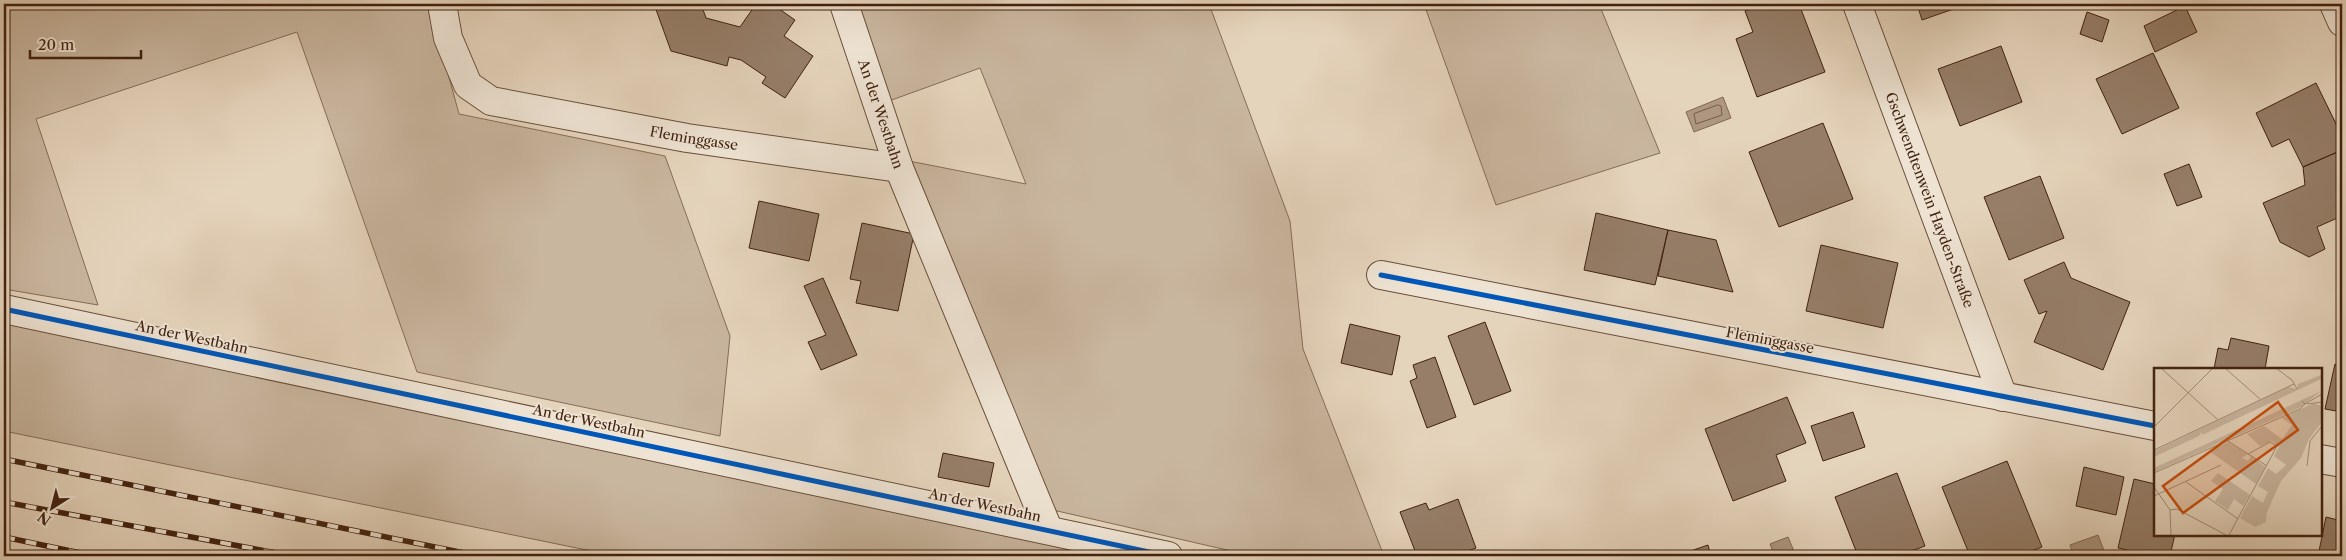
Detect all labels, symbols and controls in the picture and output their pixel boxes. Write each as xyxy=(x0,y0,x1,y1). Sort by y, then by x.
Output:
scale bar xyxy=(30,28,141,60)
text: 20 m xyxy=(38,35,74,54)
street label: An der Westbahn xyxy=(854,56,908,171)
street label: Gschwendtenwein Hayden-Straße xyxy=(1882,90,1978,310)
street label: Fleminggasse xyxy=(648,122,739,154)
street label: An der Westbahn xyxy=(133,316,250,358)
street label: Fleminggasse xyxy=(1724,323,1816,357)
inset map xyxy=(2154,368,2321,535)
street label: An der Westbahn xyxy=(530,400,647,442)
north arrow xyxy=(28,482,78,532)
street label: An der Westbahn xyxy=(926,484,1043,526)
text: N xyxy=(34,508,55,529)

